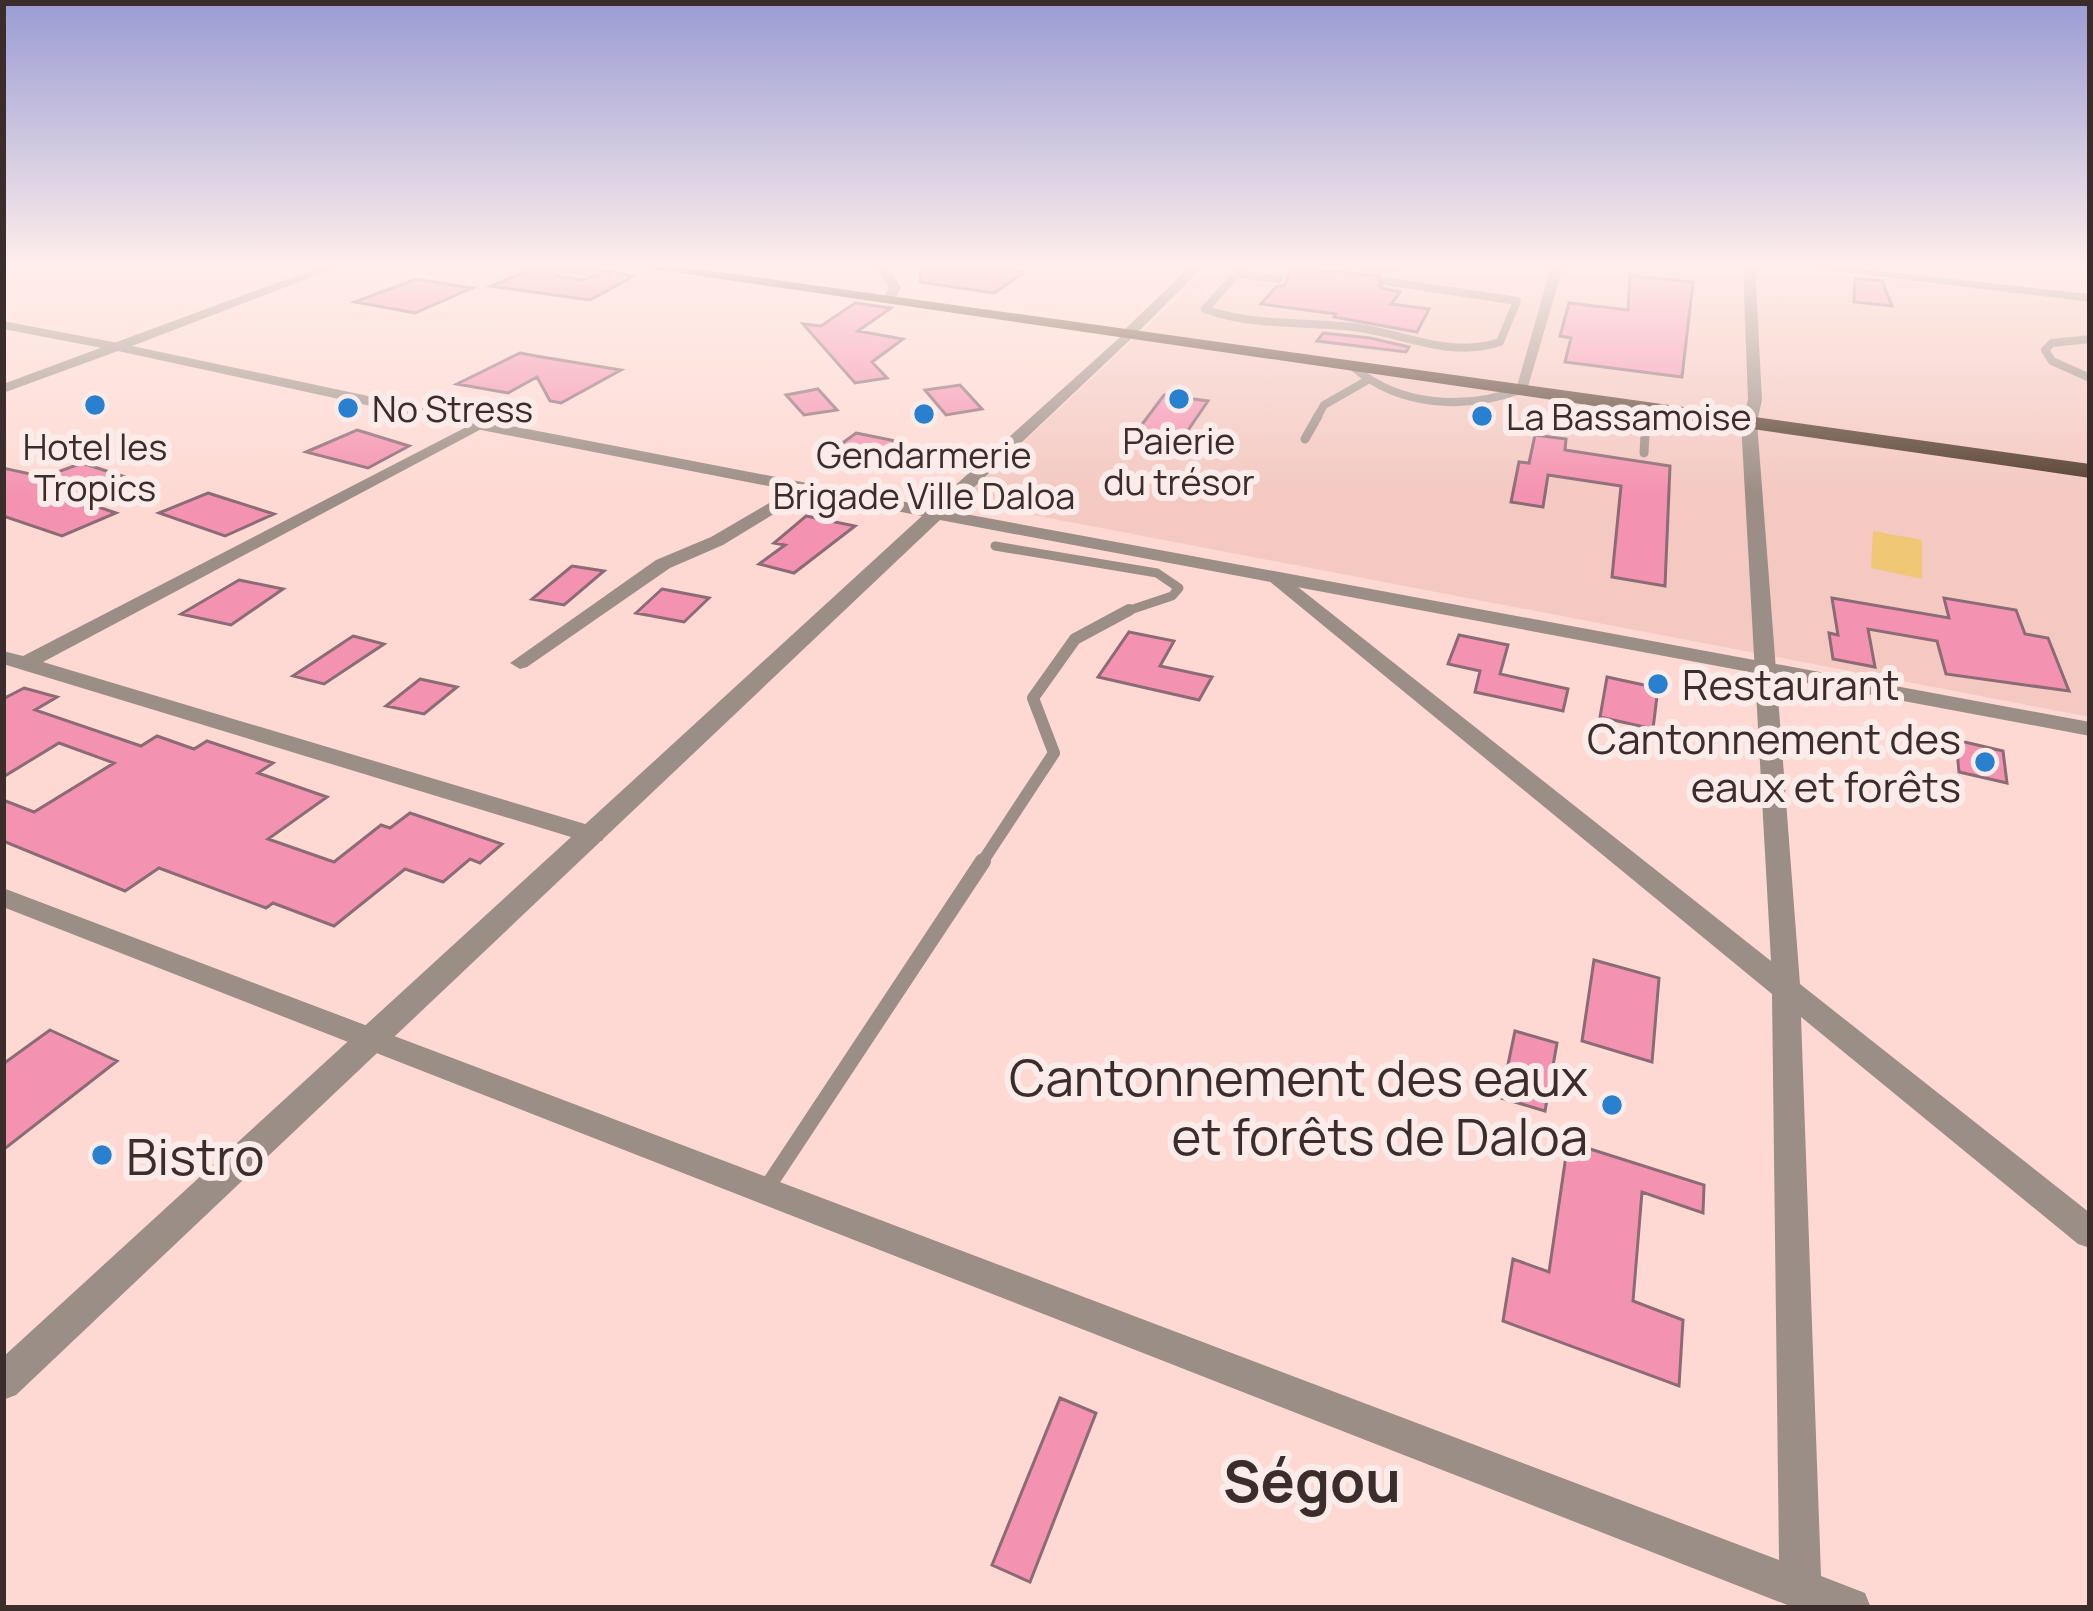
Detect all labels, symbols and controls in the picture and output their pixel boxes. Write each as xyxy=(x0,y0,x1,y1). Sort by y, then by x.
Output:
place label: No Stress xyxy=(372,384,533,433)
marker: Paierie du trésor xyxy=(1166,386,1192,412)
marker: Hotel les Tropics xyxy=(82,392,108,418)
place label: La Bassamoise xyxy=(1506,392,1752,441)
marker: No Stress xyxy=(335,395,361,421)
marker: Gendarmerie Brigade Ville Daloa xyxy=(911,401,937,427)
marker: La Bassamoise xyxy=(1469,403,1495,429)
place label: Paierie du trésor xyxy=(1103,416,1255,506)
place label: Hotel les Tropics xyxy=(23,422,167,512)
place label: Gendarmerie Brigade Ville Daloa xyxy=(773,430,1075,520)
place label: Restaurant xyxy=(1682,655,1900,713)
marker: Restaurant xyxy=(1645,671,1671,697)
place label: Cantonnement des eaux et forêts xyxy=(1587,709,1961,815)
marker: Cantonnement des eaux et forêts xyxy=(1972,749,1998,775)
place label: Cantonnement des eaux et forêts de Daloa xyxy=(1009,1042,1588,1170)
marker: Cantonnement des eaux et forêts de Daloa xyxy=(1599,1092,1625,1118)
place label: Bistro xyxy=(126,1121,264,1190)
marker: Bistro xyxy=(89,1142,115,1168)
district label: Ségou xyxy=(1223,1441,1401,1519)

